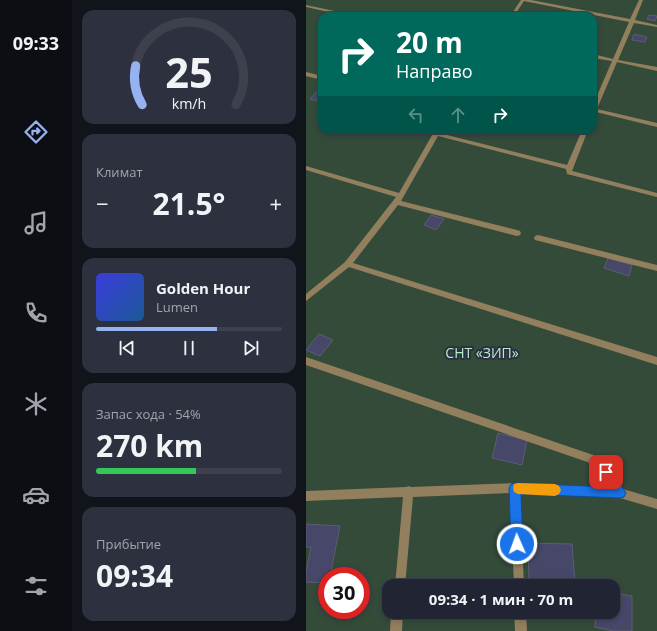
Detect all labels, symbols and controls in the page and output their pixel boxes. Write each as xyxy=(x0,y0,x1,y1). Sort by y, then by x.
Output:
text: 20 m xyxy=(396,23,463,61)
icon: right xyxy=(330,28,382,80)
text: 09:33 xyxy=(13,31,59,55)
text: 25 xyxy=(165,44,213,100)
text: Направо xyxy=(396,59,473,83)
text: km/h xyxy=(172,94,206,113)
icon: left xyxy=(405,104,427,126)
icon: ahead xyxy=(447,104,469,126)
icon: right xyxy=(489,104,511,126)
icon: directions xyxy=(22,118,50,146)
text: Климат xyxy=(96,163,143,181)
text: 21.5° xyxy=(153,183,225,224)
text: − xyxy=(96,188,109,218)
text: + xyxy=(269,188,282,218)
icon: music xyxy=(22,209,50,237)
text: Golden Hour xyxy=(156,278,250,298)
text: Lumen xyxy=(156,298,198,316)
icon: phone xyxy=(22,299,50,327)
icon: previous xyxy=(116,337,138,359)
icon: pause xyxy=(178,337,200,359)
icon: next xyxy=(240,337,262,359)
park label: СНТ «ЗИП» xyxy=(445,343,519,362)
icon: climate xyxy=(22,390,50,418)
text: Запас хода · 54% xyxy=(96,405,201,423)
text: 270 km xyxy=(96,425,203,466)
pin xyxy=(589,455,623,489)
icon: arrive xyxy=(595,461,617,483)
icon: car xyxy=(22,481,50,509)
position arrow xyxy=(496,523,538,565)
text: Прибытие xyxy=(96,535,161,553)
text: 09:34 xyxy=(96,555,173,596)
speed limit sign: 30 xyxy=(318,567,370,619)
icon: filters xyxy=(22,572,50,600)
text: 09:34 · 1 мин · 70 m xyxy=(429,589,573,609)

